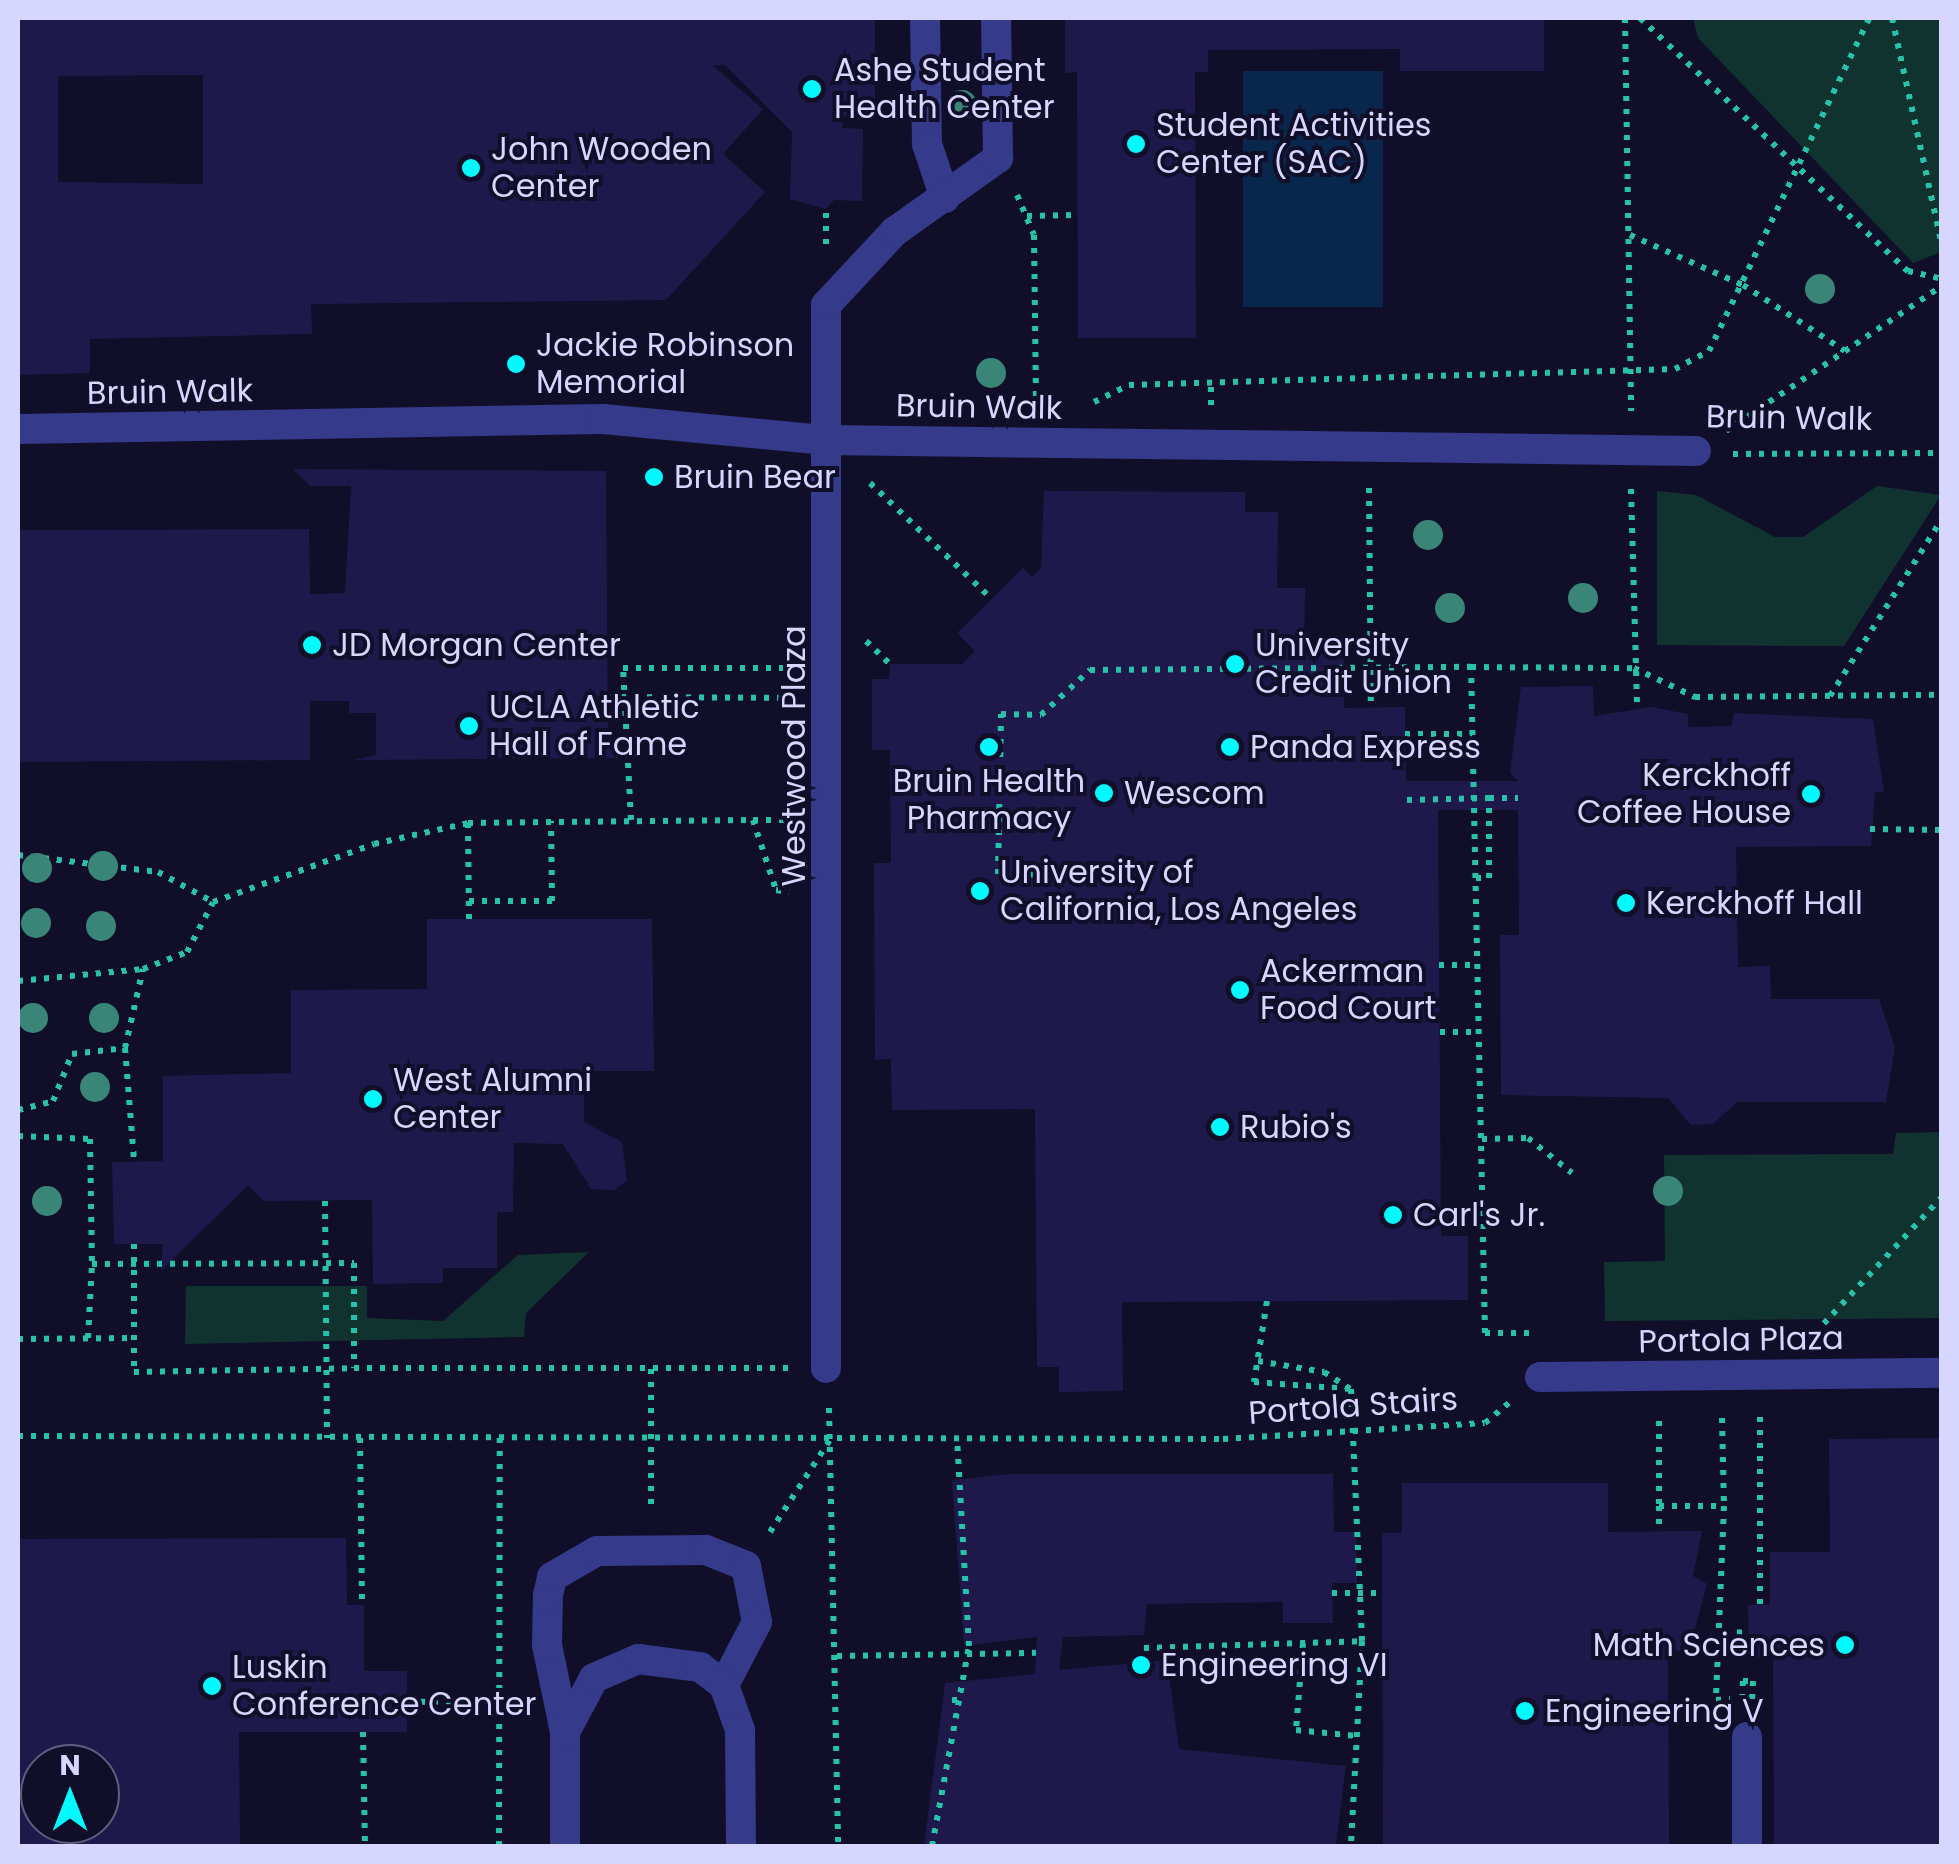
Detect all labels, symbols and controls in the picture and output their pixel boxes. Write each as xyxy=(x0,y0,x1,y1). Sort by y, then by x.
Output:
place label: Ashe Student Health Center xyxy=(834,52,1055,127)
marker: Ashe Student Health Center xyxy=(799,76,825,102)
place label: Student Activities Center (SAC) xyxy=(1156,107,1431,182)
place label: John Wooden Center xyxy=(491,131,712,206)
marker: Student Activities Center (SAC) xyxy=(1125,133,1147,155)
marker: John Wooden Center xyxy=(460,157,482,179)
place label: Jackie Robinson Memorial xyxy=(536,327,794,402)
marker: Jackie Robinson Memorial xyxy=(505,353,527,375)
street label: Bruin Walk xyxy=(87,371,253,413)
street label: Bruin Walk xyxy=(896,386,1062,428)
street label: Bruin Walk xyxy=(1706,397,1872,439)
place label: Bruin Bear xyxy=(674,458,836,496)
marker: Bruin Bear xyxy=(643,466,665,488)
street label: Westwood Plaza xyxy=(775,625,813,887)
place label: JD Morgan Center xyxy=(332,626,621,664)
place label: University Credit Union xyxy=(1255,627,1452,702)
marker: JD Morgan Center xyxy=(301,634,323,656)
marker: University Credit Union xyxy=(1224,653,1246,675)
place label: UCLA Athletic Hall of Fame xyxy=(489,689,700,764)
marker: UCLA Athletic Hall of Fame xyxy=(458,715,480,737)
place label: Panda Express xyxy=(1250,728,1481,766)
marker: Bruin Health Pharmacy xyxy=(978,736,1000,758)
marker: Panda Express xyxy=(1219,736,1241,758)
place label: Kerckhoff Coffee House xyxy=(1577,757,1791,832)
place label: Bruin Health Pharmacy xyxy=(893,763,1085,838)
place label: Wescom xyxy=(1124,774,1265,812)
marker: Wescom xyxy=(1093,782,1115,804)
marker: Kerckhoff Coffee House xyxy=(1800,783,1822,805)
place label: University of California, Los Angeles xyxy=(1000,854,1357,929)
marker: University of California, Los Angeles xyxy=(969,880,991,902)
place label: Kerckhoff Hall xyxy=(1646,884,1863,922)
marker: Kerckhoff Hall xyxy=(1615,892,1637,914)
place label: Ackerman Food Court xyxy=(1260,953,1437,1028)
marker: Ackerman Food Court xyxy=(1229,979,1251,1001)
place label: West Alumni Center xyxy=(393,1062,592,1137)
marker: West Alumni Center xyxy=(362,1088,384,1110)
place label: Rubio's xyxy=(1240,1108,1352,1146)
marker: Rubio's xyxy=(1209,1116,1231,1138)
place label: Carl's Jr. xyxy=(1413,1196,1545,1234)
marker: Carl's Jr. xyxy=(1382,1204,1404,1226)
street label: Portola Plaza xyxy=(1638,1319,1844,1361)
street label: Portola Stairs xyxy=(1247,1380,1459,1432)
place label: Math Sciences xyxy=(1593,1626,1825,1664)
marker: Math Sciences xyxy=(1834,1634,1856,1656)
place label: Engineering VI xyxy=(1161,1646,1388,1684)
place label: Luskin Conference Center xyxy=(232,1649,537,1724)
marker: Engineering VI xyxy=(1130,1654,1152,1676)
marker: Luskin Conference Center xyxy=(201,1675,223,1697)
place label: Engineering V xyxy=(1545,1692,1764,1730)
marker: Engineering V xyxy=(1514,1700,1536,1722)
north arrow xyxy=(20,1744,120,1844)
text: N xyxy=(59,1746,81,1785)

